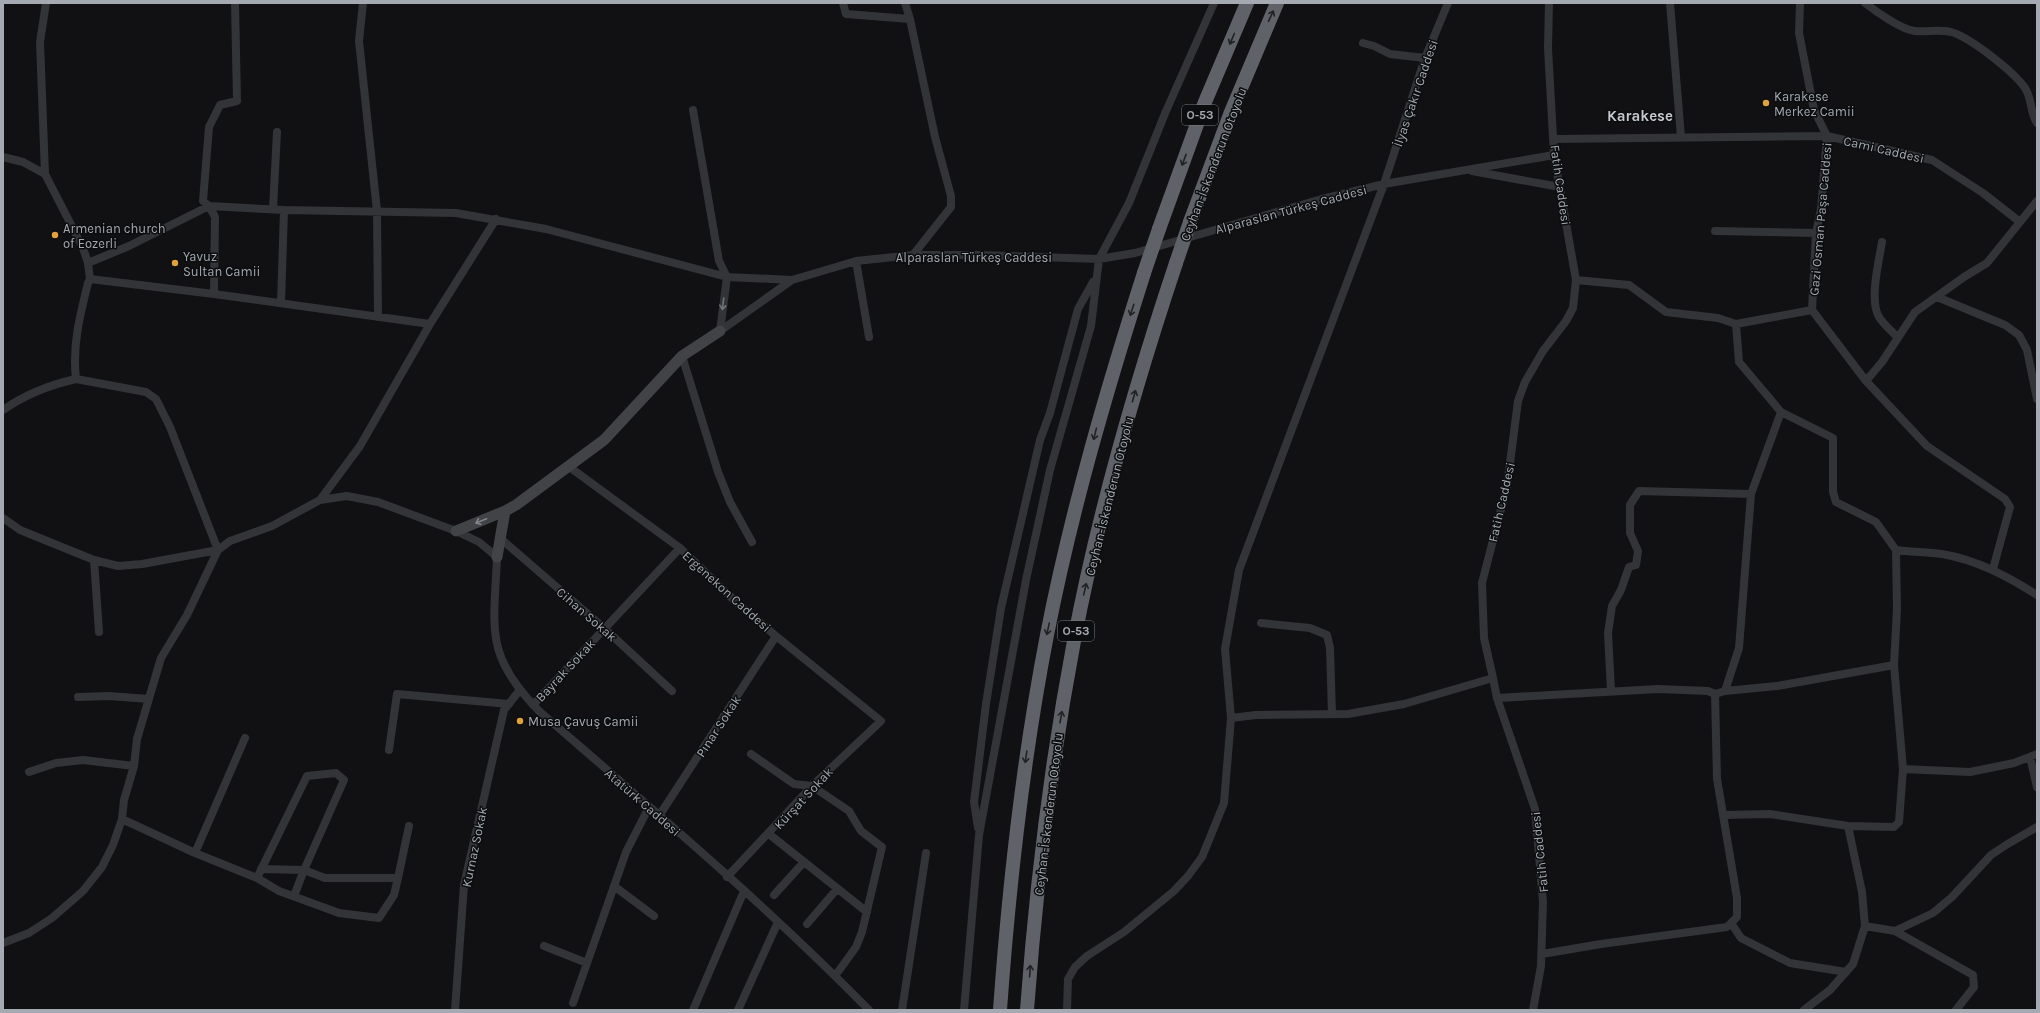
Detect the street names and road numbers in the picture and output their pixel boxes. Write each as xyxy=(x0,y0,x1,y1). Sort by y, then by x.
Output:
street label: İlyas Çakır Caddesi xyxy=(1390,38,1441,149)
street label: Ceyhan-İskenderun Otoyolu xyxy=(1177,85,1250,243)
road number: O-53 xyxy=(1182,105,1218,125)
street label: Cami Caddesi xyxy=(1842,133,1926,166)
street label: Gazi Osman Paşa Caddesi xyxy=(1806,142,1835,296)
street label: Fatih Caddesi xyxy=(1547,144,1574,226)
street label: Alparaslan Türkeş Caddesi xyxy=(1214,182,1369,237)
street label: Alparaslan Türkeş Caddesi xyxy=(896,250,1052,265)
street label: Ceyhan-İskenderun Otoyolu xyxy=(1082,415,1137,577)
street label: Fatih Caddesi xyxy=(1485,461,1518,543)
street label: Ergenekon Caddesi xyxy=(679,548,774,635)
street label: Cihan Sokak xyxy=(554,584,620,644)
road number: O-53 xyxy=(1058,621,1094,641)
street label: Bayrak Sokak xyxy=(532,636,598,705)
street label: Pınar Sokak xyxy=(693,693,744,760)
street label: Ceyhan-İskenderun Otoyolu xyxy=(1031,732,1066,896)
street label: Kürşat Sokak xyxy=(771,764,836,832)
street label: Atatürk Caddesi xyxy=(602,765,684,839)
street label: Kurnaz Sokak xyxy=(459,806,490,889)
street label: Fatih Caddesi xyxy=(1528,811,1551,893)

